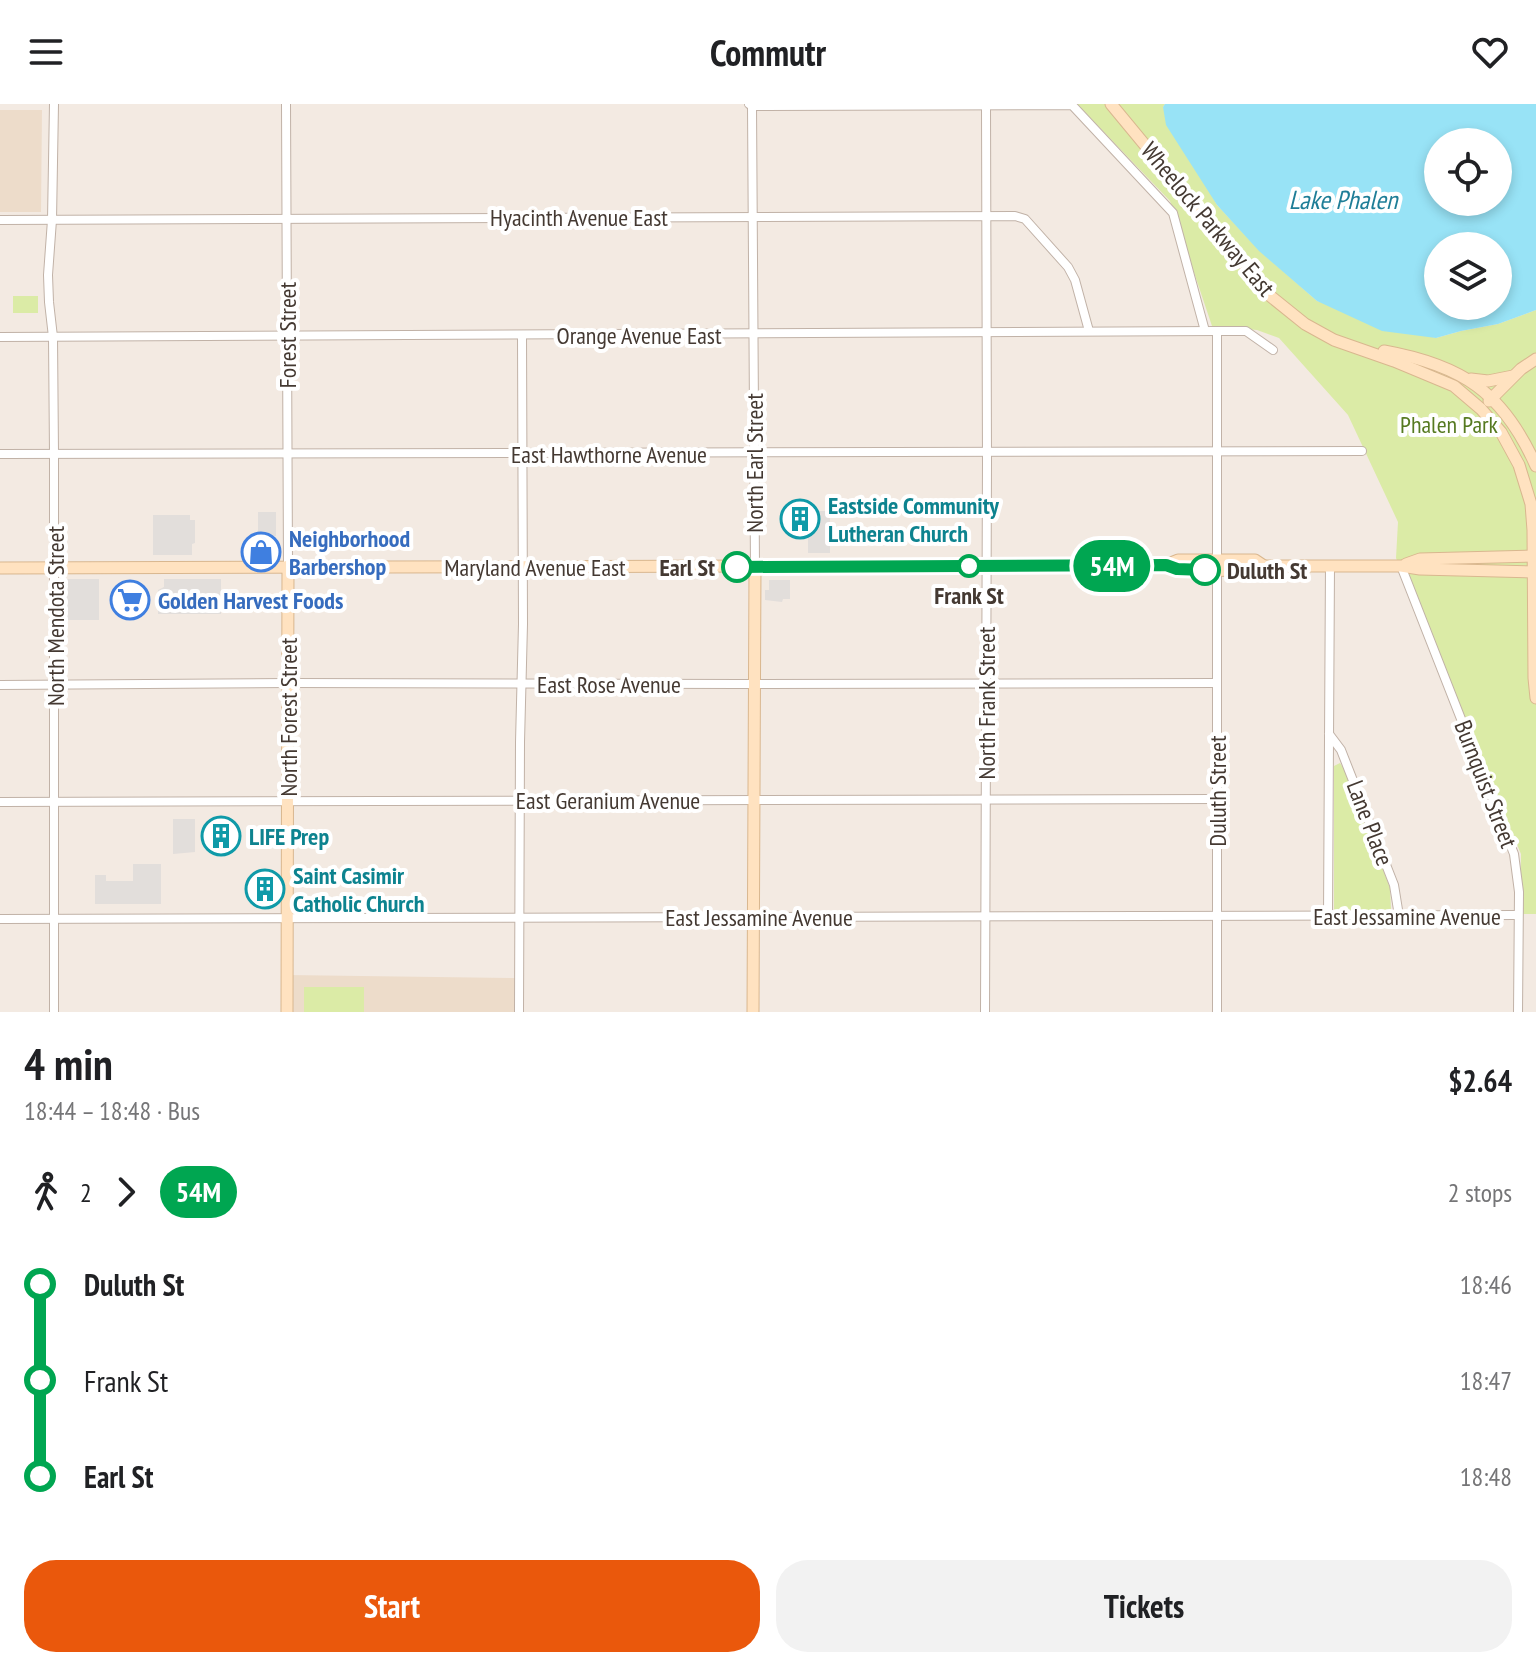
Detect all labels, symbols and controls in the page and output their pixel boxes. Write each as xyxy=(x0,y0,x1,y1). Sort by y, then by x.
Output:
text: Commutr xyxy=(710,29,826,76)
icon: menu xyxy=(24,30,68,74)
icon: heart xyxy=(1468,30,1512,74)
map controls xyxy=(1424,128,1512,320)
button: locate xyxy=(1424,128,1512,216)
street label: Wheelock Parkway East xyxy=(1134,135,1282,303)
water label: Lake Phalen xyxy=(1289,183,1399,216)
street label: Hyacinth Avenue East xyxy=(490,202,668,233)
button: layers xyxy=(1424,232,1512,320)
street label: Forest Street xyxy=(272,281,303,388)
street label: Orange Avenue East xyxy=(557,320,722,351)
street label: North Earl Street xyxy=(739,393,770,533)
park label: Phalen Park xyxy=(1400,409,1499,440)
street label: East Hawthorne Avenue xyxy=(511,439,707,470)
place label: Eastside Community Lutheran Church xyxy=(828,490,999,549)
building icon: Eastside Community Lutheran Church xyxy=(779,498,821,540)
place label: Neighborhood Barbershop xyxy=(289,523,410,582)
street label: North Mendota Street xyxy=(40,526,71,706)
shop icon: Neighborhood Barbershop xyxy=(240,531,282,573)
line badge: 54M xyxy=(1066,540,1158,592)
text: 54M xyxy=(1089,547,1135,584)
street label: Maryland Avenue East xyxy=(444,552,626,583)
place label: Earl St xyxy=(659,552,715,583)
marker: Earl St xyxy=(722,552,752,582)
marker: Frank St xyxy=(958,555,980,577)
marker: Duluth St xyxy=(1190,555,1220,585)
place label: Duluth St xyxy=(1227,555,1307,586)
supermarket icon: Golden Harvest Foods xyxy=(109,579,151,621)
place label: Frank St xyxy=(934,580,1004,611)
place label: Golden Harvest Foods xyxy=(158,585,343,616)
street label: North Frank Street xyxy=(971,626,1002,779)
street label: North Forest Street xyxy=(273,637,304,796)
street label: East Rose Avenue xyxy=(537,669,681,700)
street label: Burnquist Street xyxy=(1447,716,1525,853)
street label: Duluth Street xyxy=(1202,735,1233,846)
street label: Lane Place xyxy=(1340,776,1400,870)
street label: East Geranium Avenue xyxy=(516,785,700,816)
building icon: LIFE Prep xyxy=(200,815,242,857)
place label: LIFE Prep xyxy=(249,821,329,852)
place label: Saint Casimir Catholic Church xyxy=(293,860,425,919)
building icon: Saint Casimir Catholic Church xyxy=(244,868,286,910)
street label: East Jessamine Avenue xyxy=(1313,901,1501,932)
street label: East Jessamine Avenue xyxy=(665,902,853,933)
text: 4 min xyxy=(24,1035,113,1092)
text: $2.64 xyxy=(1448,1061,1512,1100)
text: 18:44 – 18:48 · Bus xyxy=(24,1094,200,1127)
icon: walk xyxy=(24,1170,68,1214)
icon: forward xyxy=(104,1170,148,1214)
text: 54M xyxy=(176,1173,221,1210)
text: 2 xyxy=(80,1176,92,1209)
text: 2 stops xyxy=(1448,1176,1512,1209)
text: Duluth St xyxy=(84,1265,184,1304)
text: 18:46 xyxy=(1460,1268,1512,1301)
text: Frank St xyxy=(84,1361,168,1400)
text: 18:47 xyxy=(1460,1364,1512,1397)
text: Earl St xyxy=(84,1457,153,1496)
text: 18:48 xyxy=(1460,1460,1512,1493)
button: Start xyxy=(24,1560,760,1652)
button: Tickets xyxy=(776,1560,1512,1652)

